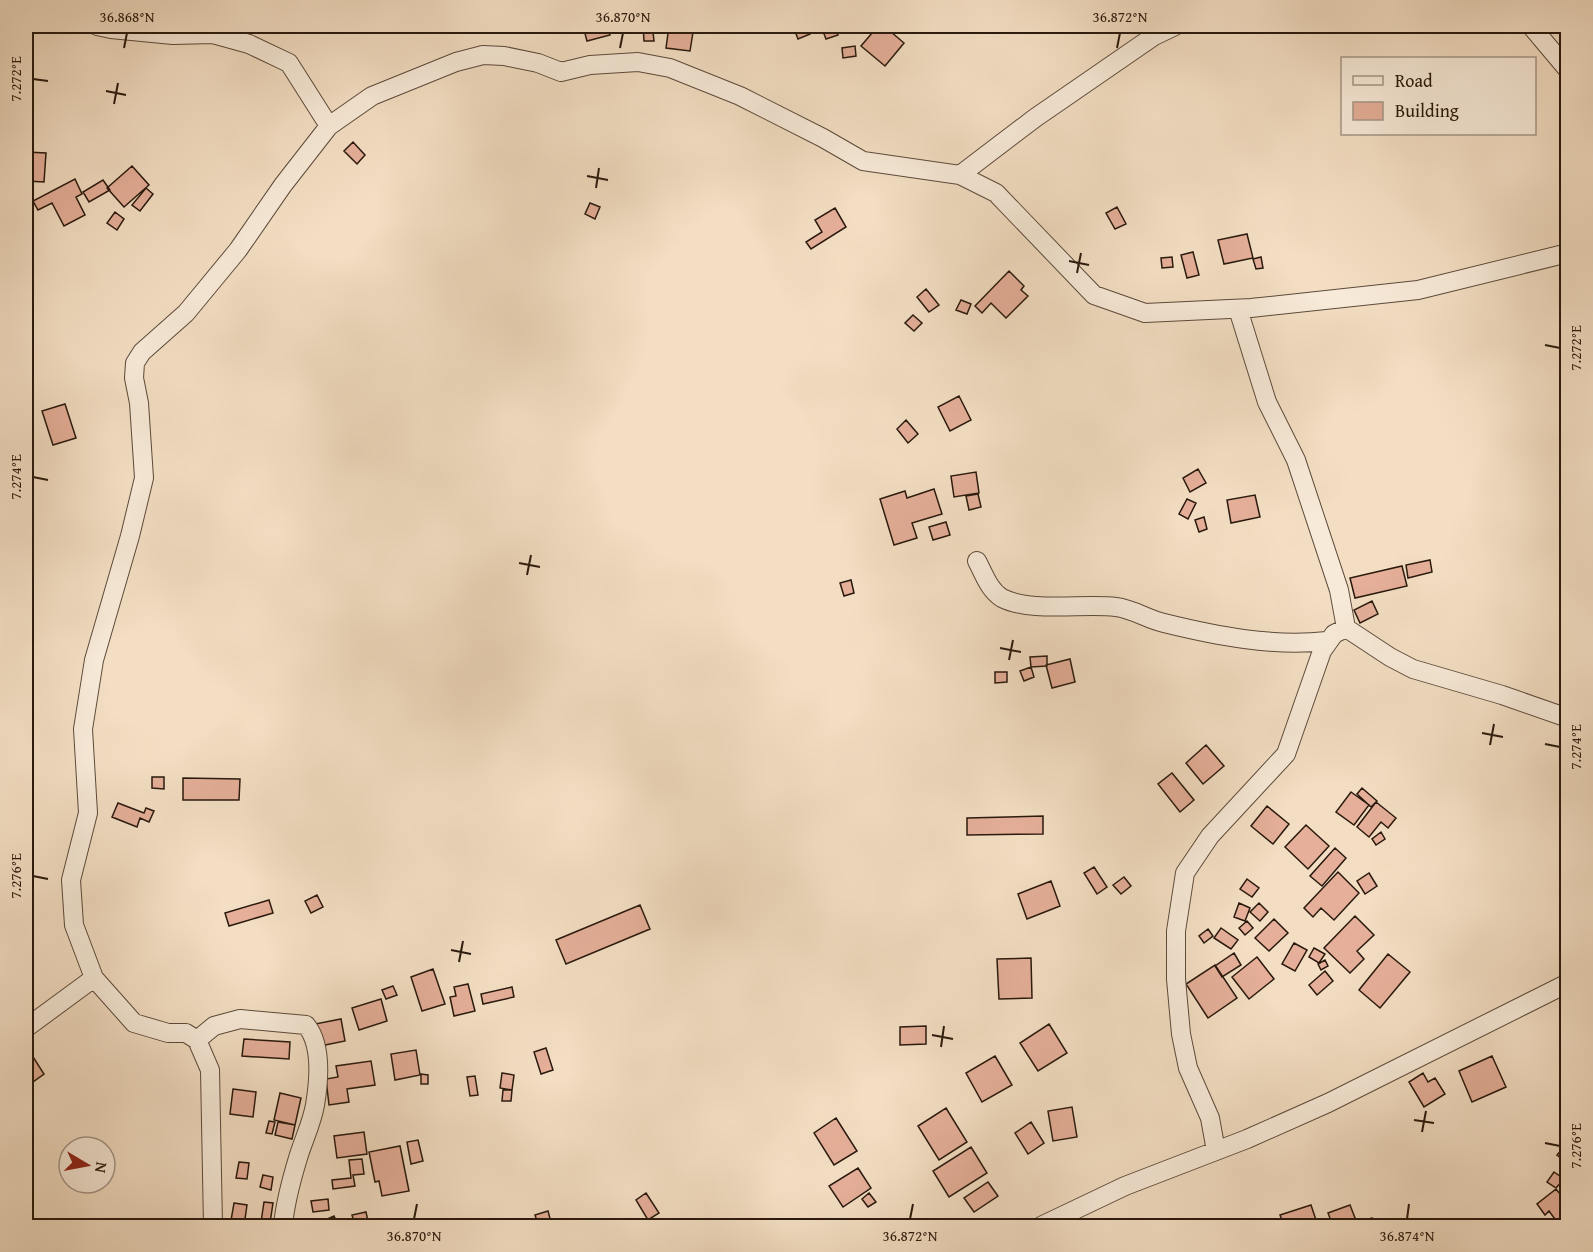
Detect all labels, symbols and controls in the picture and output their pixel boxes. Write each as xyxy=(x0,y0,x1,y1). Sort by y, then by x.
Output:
text: 36.868°N xyxy=(100,6,155,27)
text: 36.870°N xyxy=(596,6,651,27)
text: 36.872°N xyxy=(1093,6,1148,27)
text: 7.272°E xyxy=(5,56,26,102)
legend xyxy=(1341,57,1536,135)
text: Road xyxy=(1395,67,1433,94)
text: Building xyxy=(1395,97,1459,124)
text: 7.272°E xyxy=(1565,325,1586,371)
text: 7.274°E xyxy=(5,454,26,500)
text: 7.274°E xyxy=(1565,724,1586,770)
text: 7.276°E xyxy=(5,853,26,899)
text: 7.276°E xyxy=(1565,1123,1586,1169)
north arrow xyxy=(57,1135,117,1195)
text: N xyxy=(89,1160,115,1175)
text: 36.870°N xyxy=(387,1225,442,1246)
text: 36.872°N xyxy=(883,1225,938,1246)
text: 36.874°N xyxy=(1380,1225,1435,1246)

